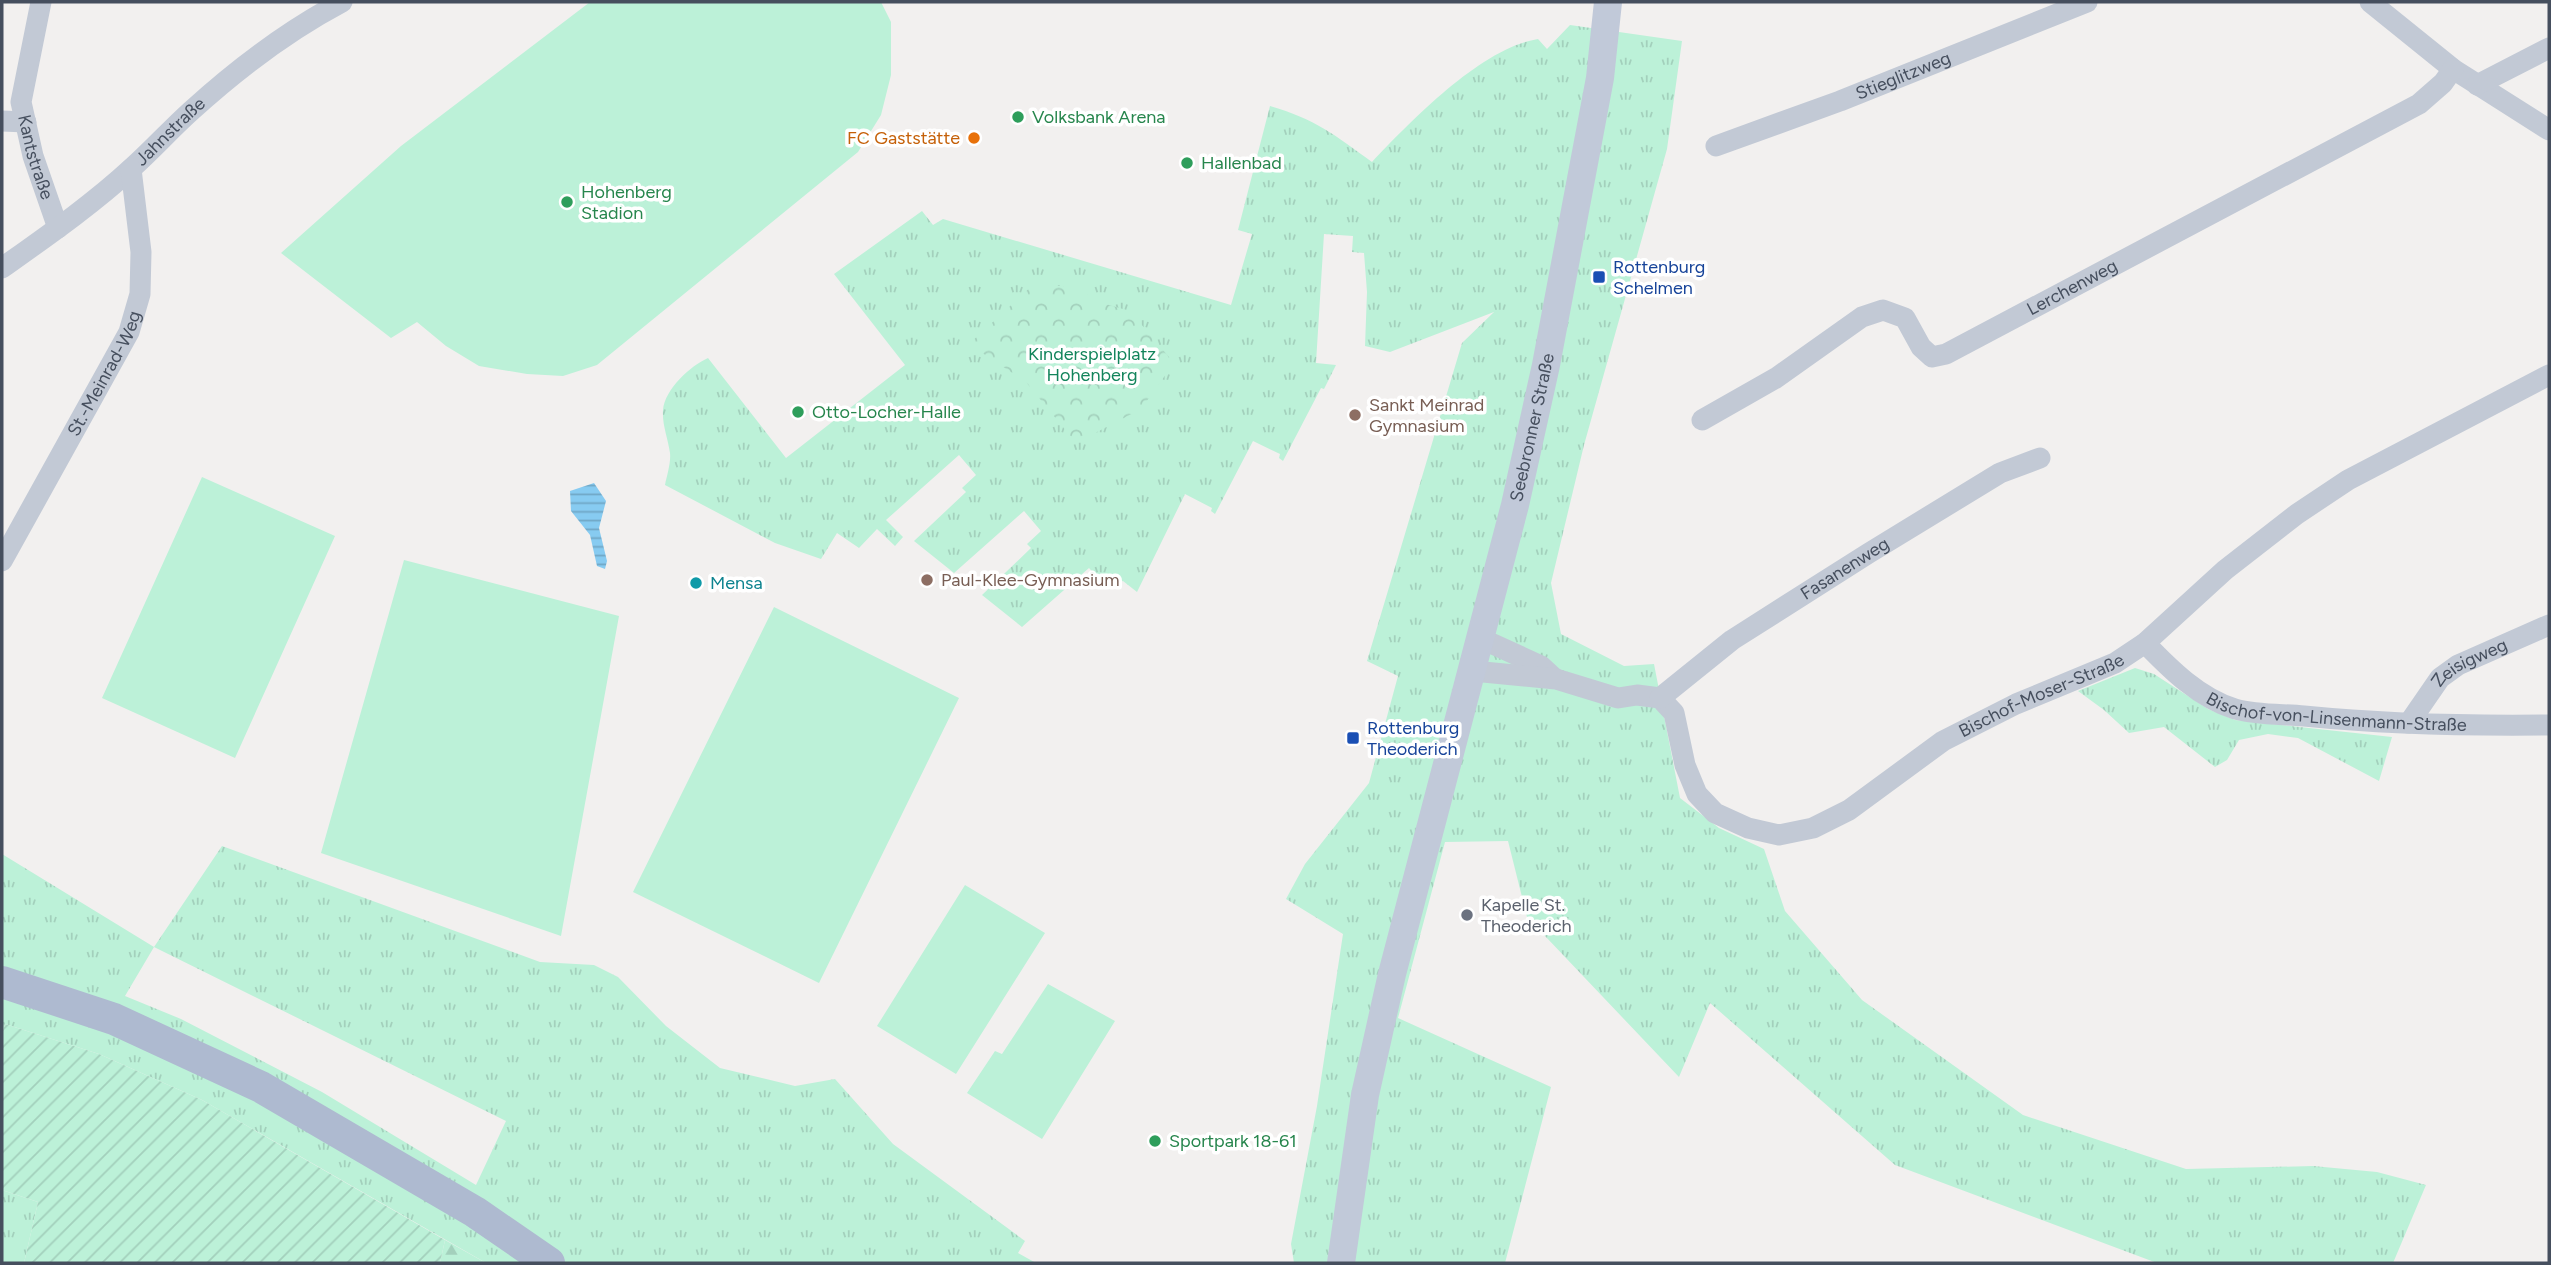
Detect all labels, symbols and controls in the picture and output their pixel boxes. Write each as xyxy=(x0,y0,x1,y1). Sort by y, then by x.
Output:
street label: Stieglitzweg xyxy=(1852,47,1954,105)
street label: Jahnstraße xyxy=(131,92,210,170)
place label: Volksbank Arena xyxy=(1032,106,1166,128)
marker: Volksbank Arena xyxy=(1010,109,1026,125)
street label: Kantstraße xyxy=(13,113,58,203)
place label: FC Gaststätte xyxy=(847,127,960,149)
marker: FC Gaststätte xyxy=(966,130,982,146)
place label: Hallenbad xyxy=(1201,152,1282,174)
marker: Hallenbad xyxy=(1179,155,1195,171)
place label: Hohenberg Stadion xyxy=(581,181,672,224)
marker: Hohenberg Stadion xyxy=(559,194,575,210)
street label: Lerchenweg xyxy=(2023,254,2121,320)
place label: Rottenburg Schelmen xyxy=(1613,256,1705,299)
marker: Rottenburg Schelmen xyxy=(1591,269,1607,285)
street label: St.-Meinrad-Weg xyxy=(63,308,146,440)
park label: Kinderspielplatz Hohenberg xyxy=(1028,343,1156,386)
street label: Seebronner Straße xyxy=(1505,351,1559,504)
place label: Sankt Meinrad Gymnasium xyxy=(1369,394,1484,437)
place label: Otto-Locher-Halle xyxy=(812,401,961,423)
marker: Otto-Locher-Halle xyxy=(790,404,806,420)
marker: Sankt Meinrad Gymnasium xyxy=(1347,407,1363,423)
street label: Fasanenweg xyxy=(1796,532,1893,605)
place label: Paul-Klee-Gymnasium xyxy=(941,569,1120,591)
place label: Mensa xyxy=(710,572,763,594)
marker: Paul-Klee-Gymnasium xyxy=(919,572,935,588)
marker: Mensa xyxy=(688,575,704,591)
street label: Zeisigweg xyxy=(2426,634,2511,691)
street label: Bischof-Moser-Straße xyxy=(1955,649,2129,742)
street label: Bischof-von-Linsenmann-Straße xyxy=(2202,687,2467,736)
place label: Rottenburg Theoderich xyxy=(1367,717,1459,760)
marker: Rottenburg Theoderich xyxy=(1345,730,1361,746)
place label: Kapelle St. Theoderich xyxy=(1481,894,1572,937)
marker: Kapelle St. Theoderich xyxy=(1459,907,1475,923)
place label: Sportpark 18-61 xyxy=(1169,1130,1297,1152)
marker: Sportpark 18-61 xyxy=(1147,1133,1163,1149)

